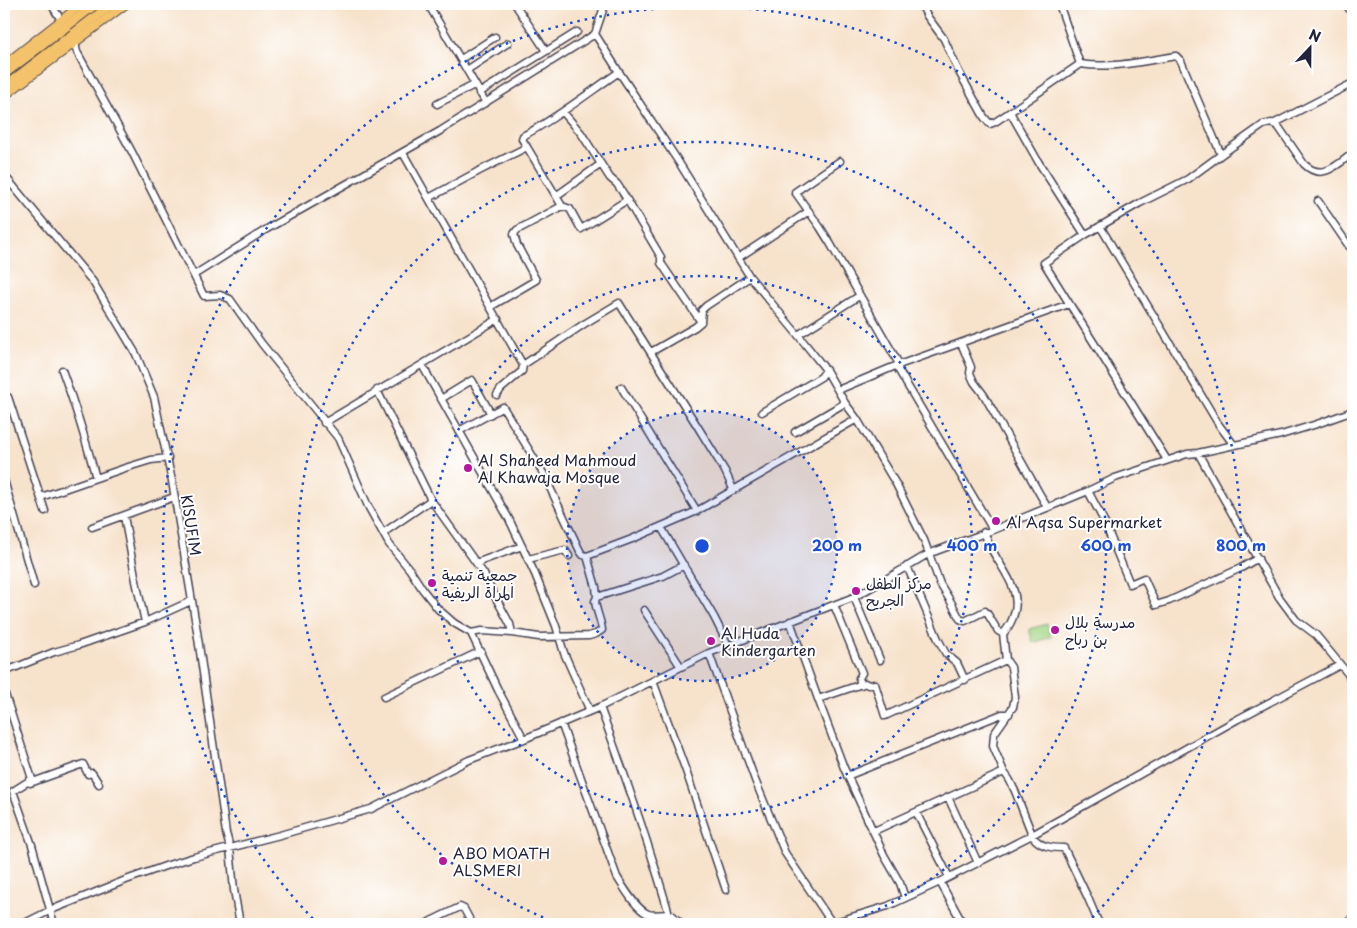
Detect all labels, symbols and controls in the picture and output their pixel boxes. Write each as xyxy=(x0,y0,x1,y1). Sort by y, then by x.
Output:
north arrow xyxy=(1284,22,1334,72)
text: N xyxy=(1306,24,1324,47)
place label: Al Shaheed Mahmoud Al Khawaja Mosque xyxy=(478,448,636,488)
marker: Al Shaheed Mahmoud Al Khawaja Mosque xyxy=(462,462,474,474)
street label: KISUFIM xyxy=(176,493,208,557)
place label: Al Aqsa Supermarket xyxy=(1006,510,1162,533)
marker: Al Aqsa Supermarket xyxy=(990,515,1002,527)
text: 200 m xyxy=(812,533,862,556)
text: 400 m xyxy=(947,533,997,556)
text: 600 m xyxy=(1080,533,1132,556)
text: 800 m xyxy=(1216,533,1266,556)
centre of rings xyxy=(693,537,711,555)
place label: جمعية تنمية المراة الريفية xyxy=(442,563,518,603)
place label: مركز الطفل الجريح xyxy=(866,571,932,611)
marker: جمعية تنمية المراة الريفية xyxy=(426,577,438,589)
marker: مركز الطفل الجريح xyxy=(850,585,862,597)
place label: مدرسة بلال بن رباح xyxy=(1065,610,1135,650)
place label: Al Huda Kindergarten xyxy=(721,621,816,661)
marker: مدرسة بلال بن رباح xyxy=(1049,624,1061,636)
marker: Al Huda Kindergarten xyxy=(705,635,717,647)
place label: ABO MOATH ALSMERI xyxy=(453,841,550,881)
marker: ABO MOATH ALSMERI xyxy=(437,855,449,867)

